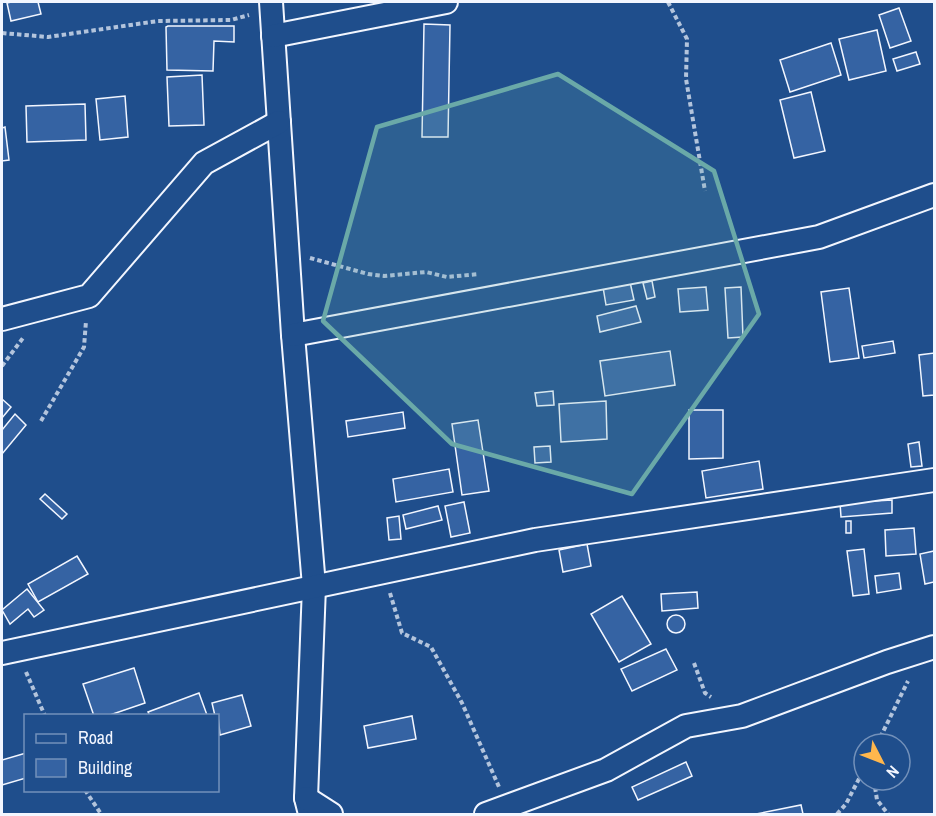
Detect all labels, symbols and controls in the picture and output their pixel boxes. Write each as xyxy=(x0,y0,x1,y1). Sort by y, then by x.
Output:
legend xyxy=(24,714,219,792)
text: Road xyxy=(78,725,113,750)
north arrow xyxy=(852,732,912,792)
text: Building xyxy=(78,755,133,780)
text: N xyxy=(882,761,904,783)

